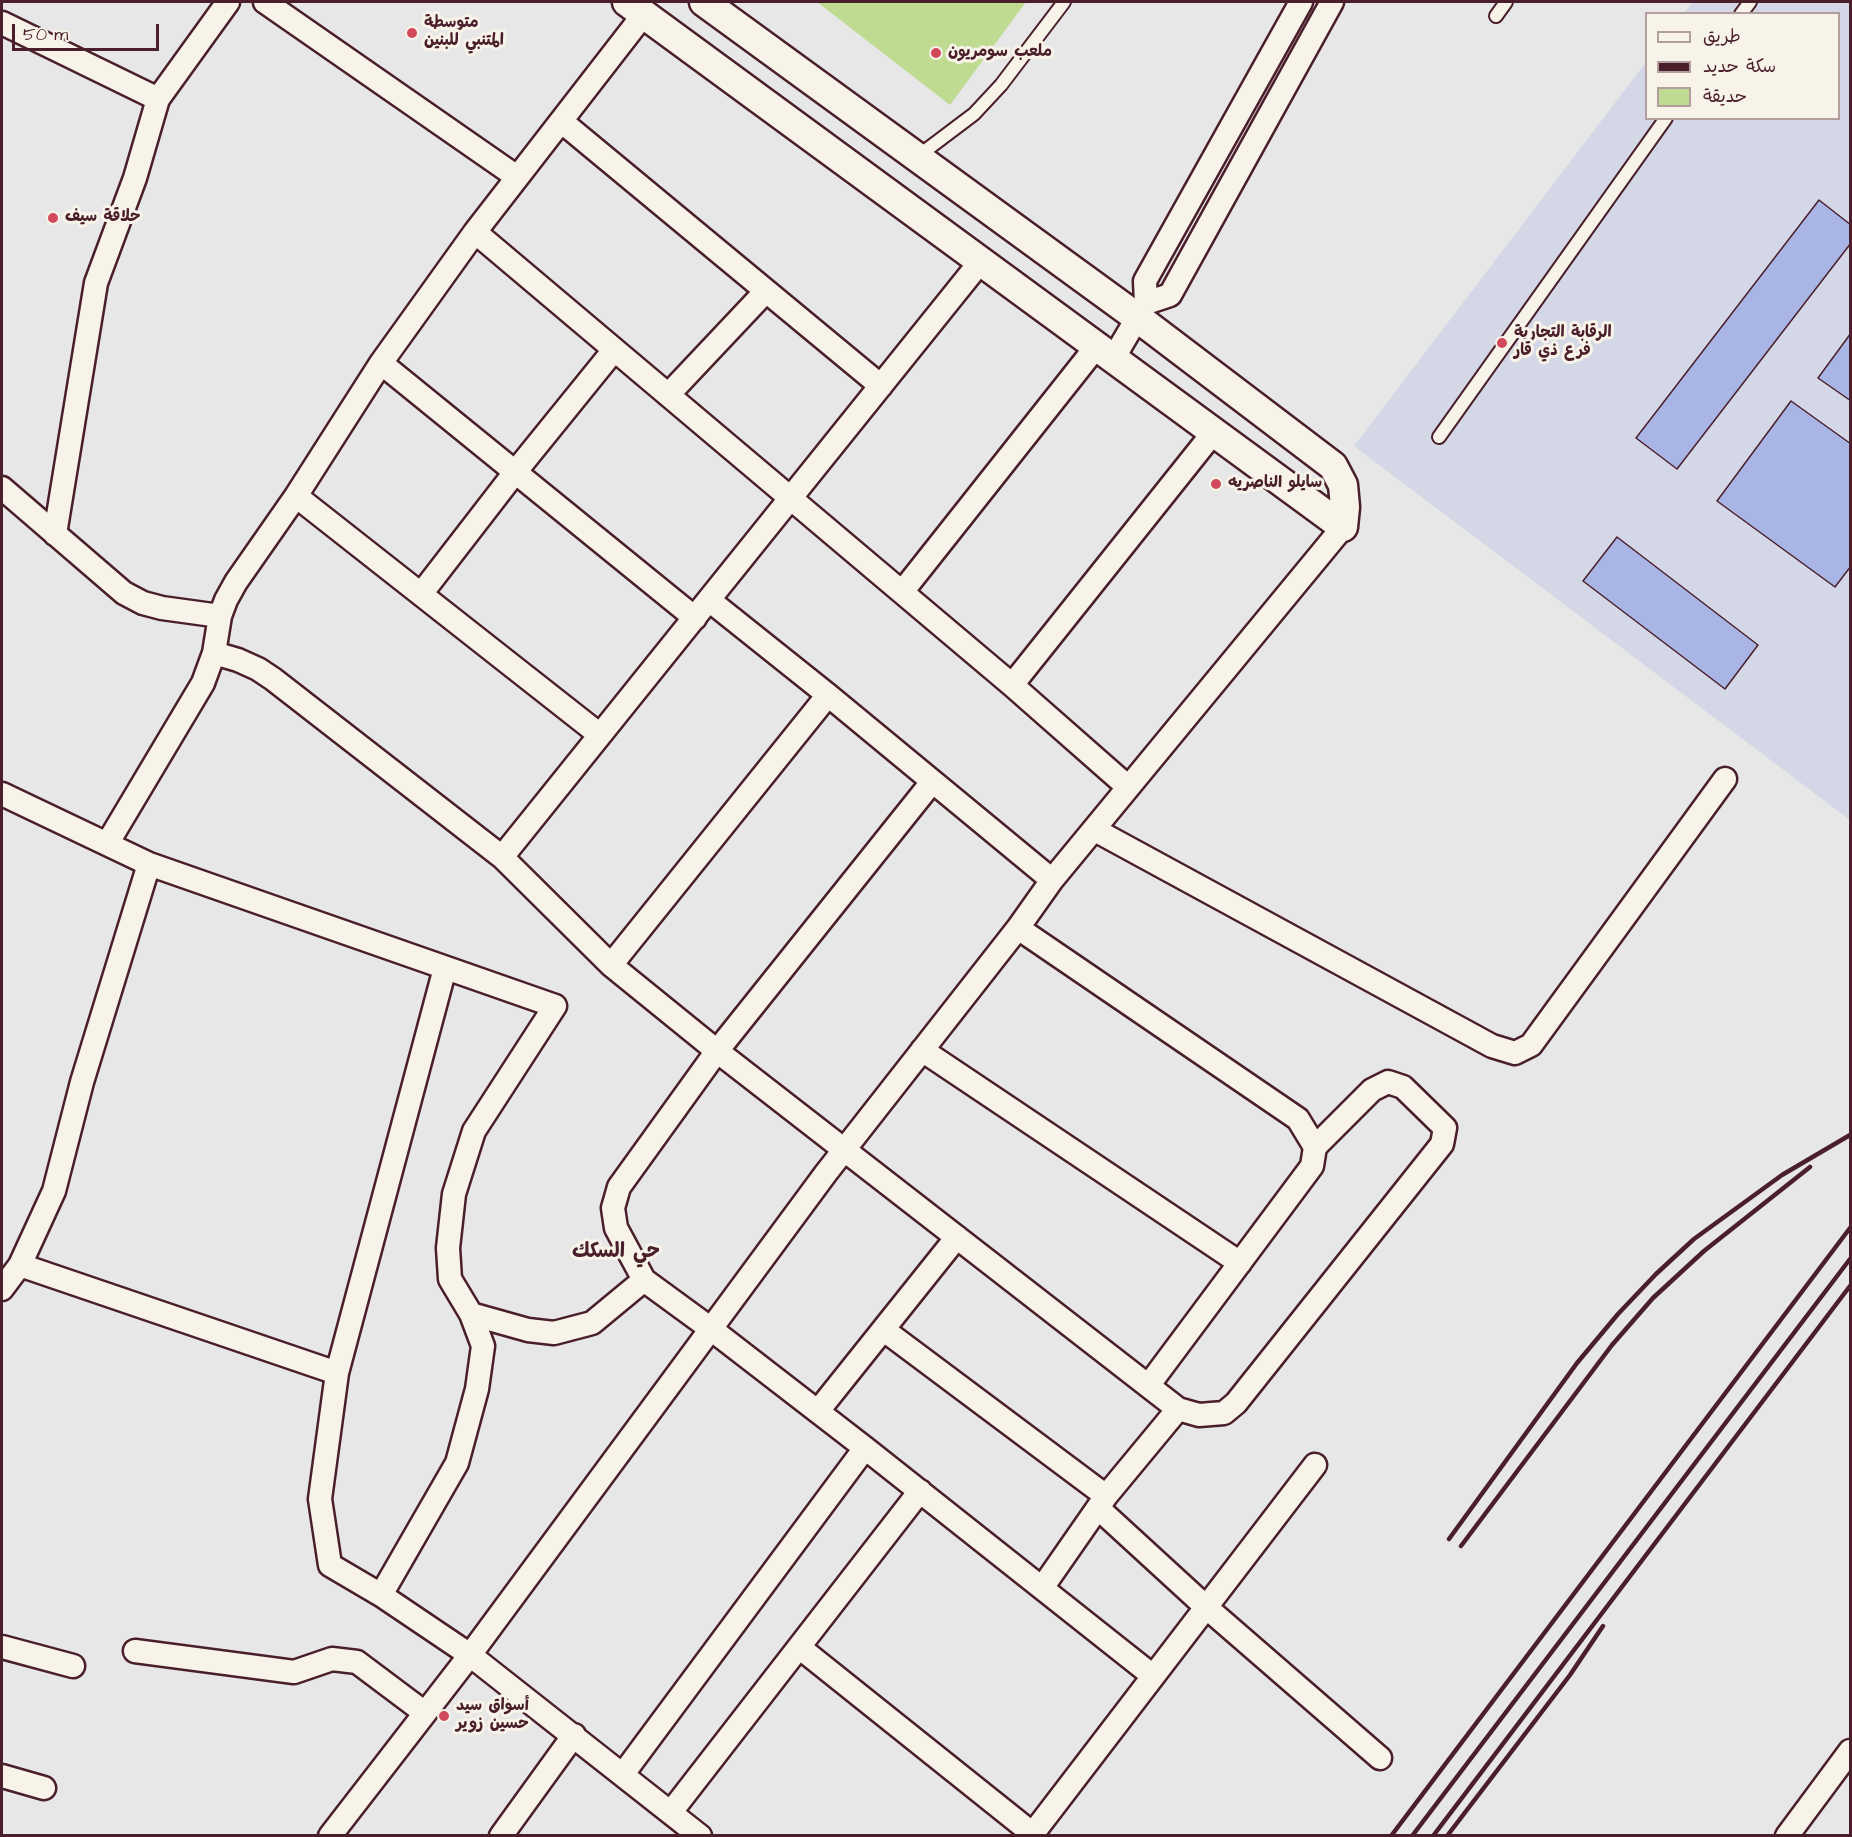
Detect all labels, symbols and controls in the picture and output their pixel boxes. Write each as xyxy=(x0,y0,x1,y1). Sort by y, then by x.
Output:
scale bar xyxy=(15,12,162,50)
legend xyxy=(1645,12,1840,120)
place label: متوسطة المتنبي للبنين xyxy=(424,14,504,52)
text: 50 m xyxy=(23,22,68,47)
text: طريق xyxy=(1703,24,1741,49)
marker: متوسطة المتنبي للبنين xyxy=(405,26,419,40)
place label: ملعب سومريون xyxy=(948,43,1052,63)
marker: ملعب سومريون xyxy=(929,46,943,60)
text: سكة حديد xyxy=(1703,54,1776,79)
text: حديقة xyxy=(1703,84,1747,109)
place label: حلاقة سيف xyxy=(65,208,140,228)
marker: حلاقة سيف xyxy=(46,211,60,225)
place label: الرقابة التجارية فرع ذي قار xyxy=(1514,324,1612,362)
marker: الرقابة التجارية فرع ذي قار xyxy=(1495,336,1509,350)
place label: سايلو الناصريه xyxy=(1228,474,1322,494)
marker: سايلو الناصريه xyxy=(1209,477,1223,491)
district label: حي السكك xyxy=(572,1241,660,1265)
place label: أسواق سيد حسين زوير xyxy=(456,1697,529,1735)
marker: أسواق سيد حسين زوير xyxy=(437,1709,451,1723)

